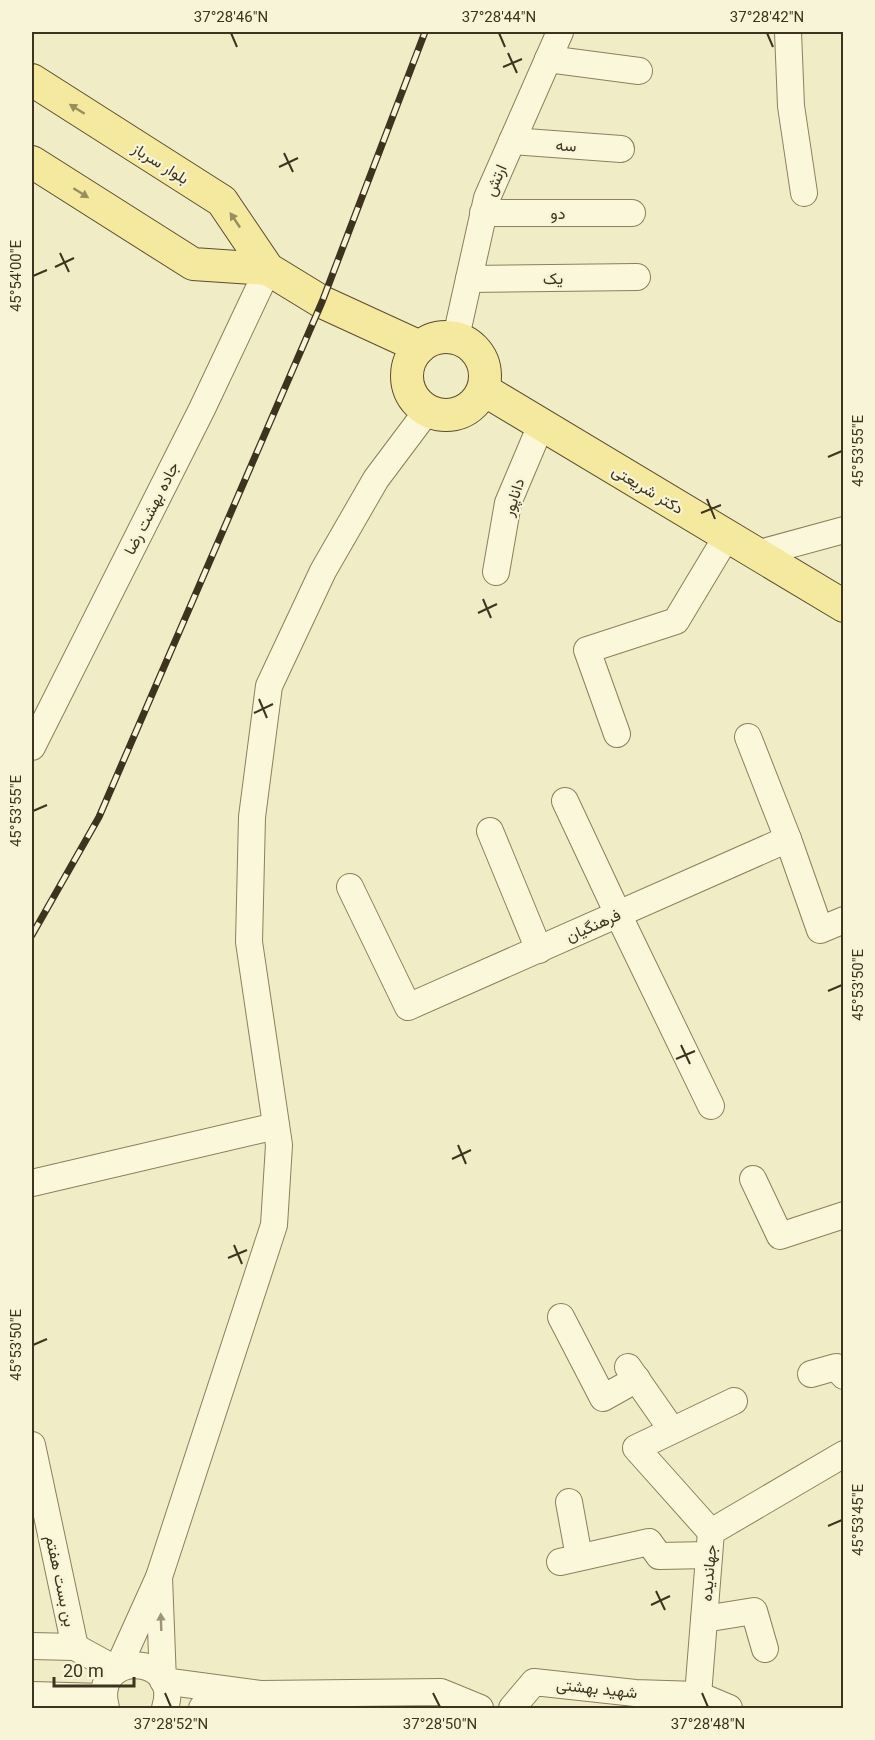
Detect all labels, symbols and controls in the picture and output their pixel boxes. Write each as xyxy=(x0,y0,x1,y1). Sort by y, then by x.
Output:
text: 37°28'46"N xyxy=(194,7,268,30)
text: 37°28'44"N xyxy=(462,7,536,30)
text: 37°28'42"N xyxy=(730,7,804,30)
one-way arrow xyxy=(69,104,85,115)
street label: سه xyxy=(555,134,577,161)
street label: بلوار سرباز xyxy=(125,137,193,192)
street label: ارتش xyxy=(479,161,515,201)
one-way arrow xyxy=(73,187,89,198)
street label: دو xyxy=(551,203,565,228)
one-way arrow xyxy=(229,213,241,229)
text: 45°54'00"E xyxy=(6,239,29,312)
street label: یک xyxy=(543,268,563,293)
text: 45°53'55"E xyxy=(848,414,871,487)
street label: جاده بهشت رضا xyxy=(119,458,188,560)
street label: دکتر شریعتی xyxy=(606,460,687,522)
street label: داناپور xyxy=(497,476,533,521)
text: 45°53'55"E xyxy=(6,774,29,847)
street label: فرهنگیان xyxy=(563,904,625,950)
text: 45°53'50"E xyxy=(848,948,871,1021)
text: 45°53'50"E xyxy=(6,1308,29,1381)
text: 45°53'45"E xyxy=(848,1483,871,1556)
street label: بن بست هفتم xyxy=(37,1533,80,1630)
street label: جهاندیده xyxy=(696,1544,725,1603)
one-way arrow xyxy=(157,1613,166,1632)
scale bar xyxy=(54,1650,134,1688)
text: 20 m xyxy=(63,1659,104,1687)
street label: شهید بهشتی xyxy=(555,1674,639,1707)
text: 37°28'52"N xyxy=(134,1714,208,1737)
text: 37°28'50"N xyxy=(403,1714,477,1737)
text: 37°28'48"N xyxy=(671,1714,745,1737)

